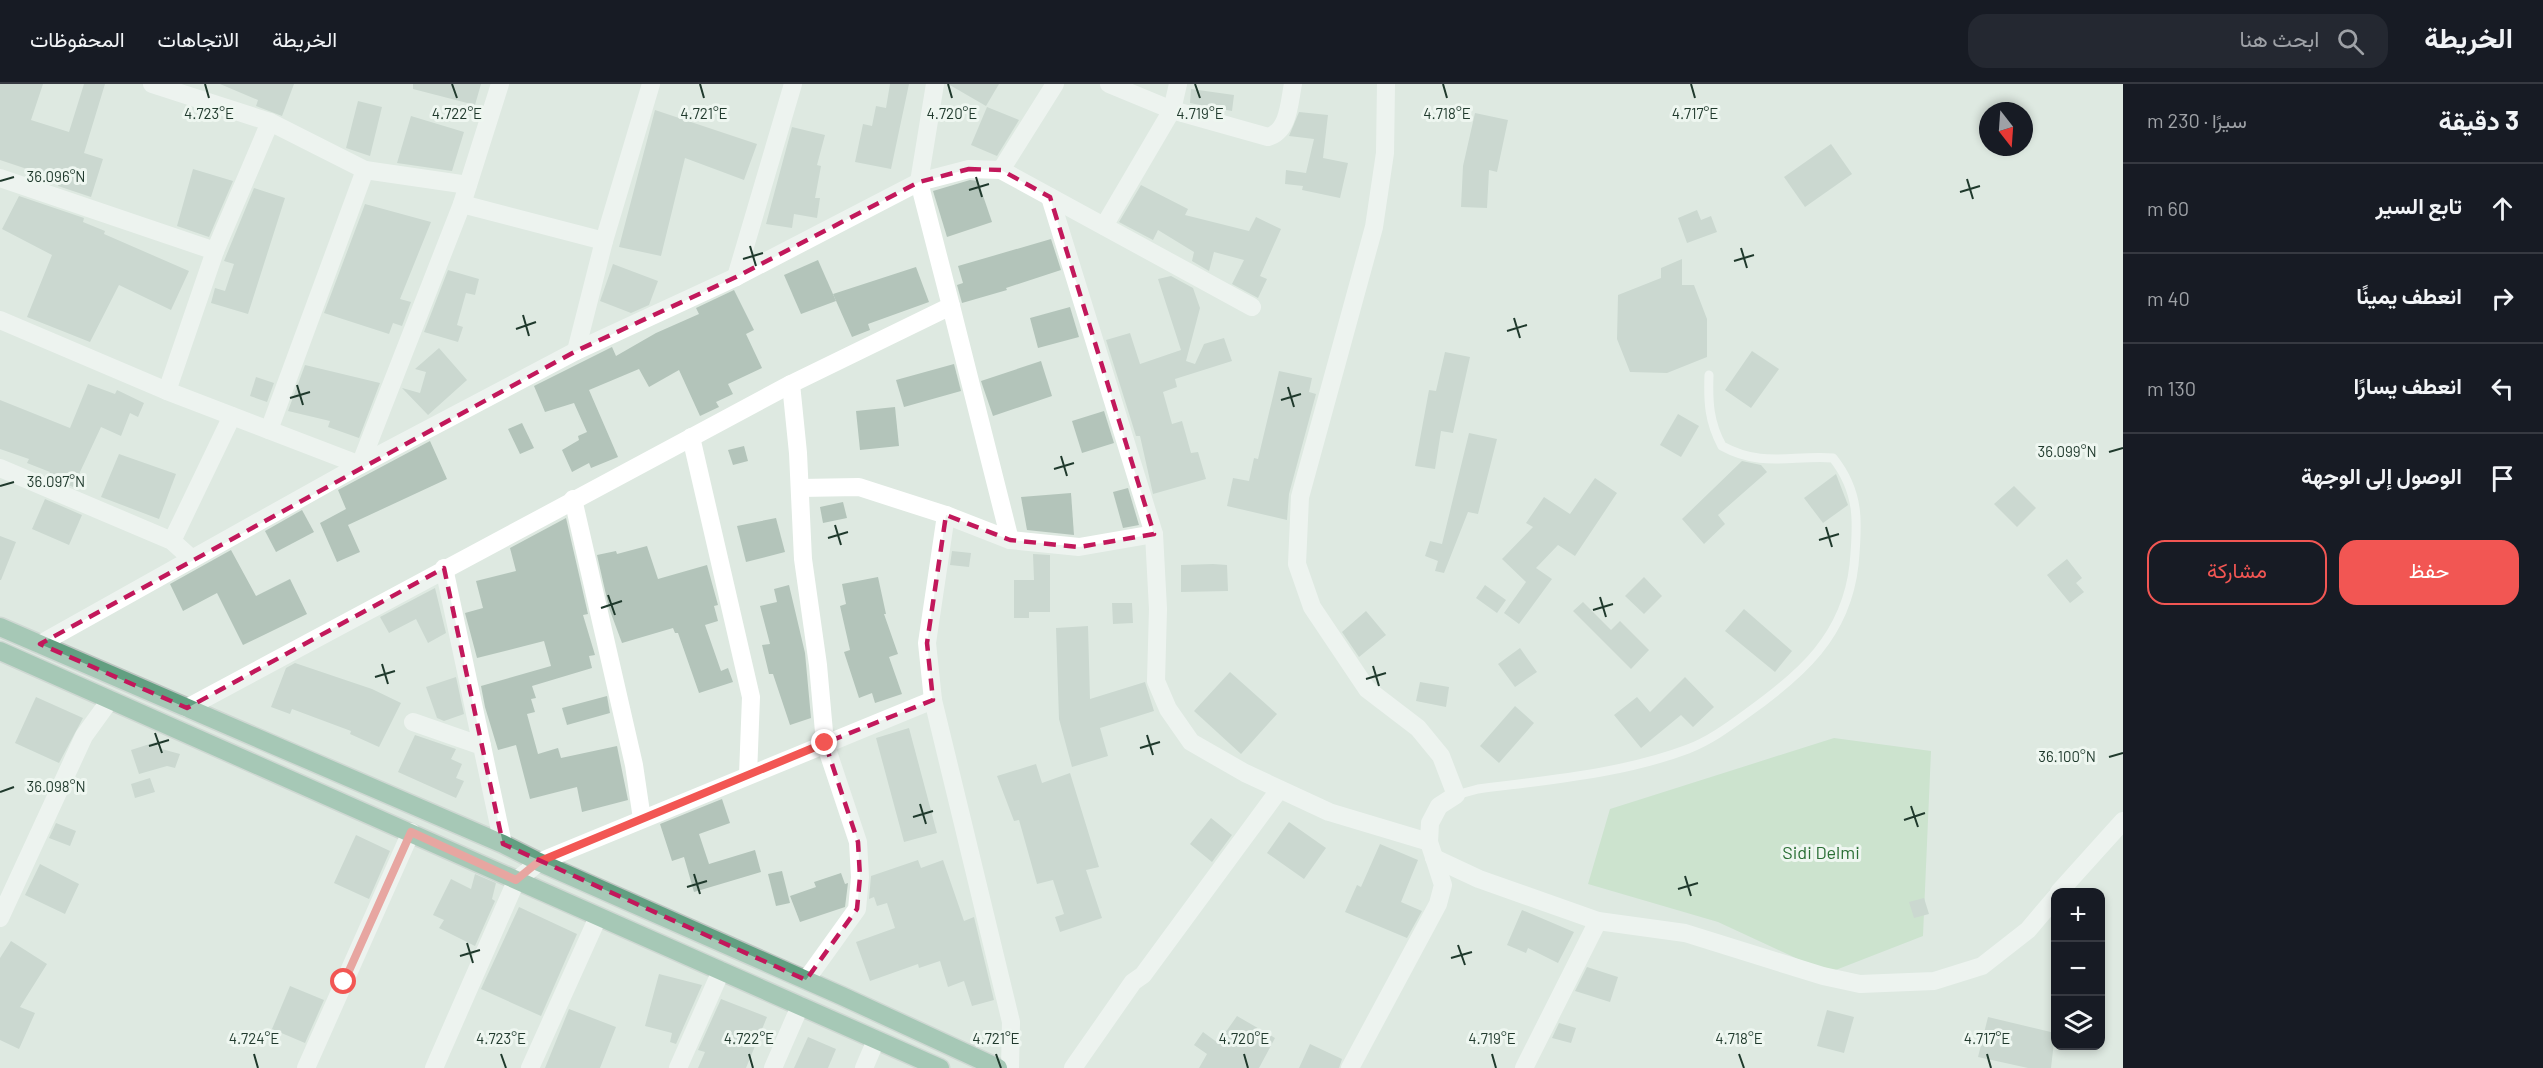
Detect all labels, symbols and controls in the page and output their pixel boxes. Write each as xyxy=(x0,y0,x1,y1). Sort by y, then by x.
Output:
search box xyxy=(1968,14,2388,68)
text: الخريطة xyxy=(2424,20,2513,54)
text: ابحث هنا xyxy=(2239,25,2319,51)
icon: search xyxy=(2334,25,2367,58)
text: المحفوظات xyxy=(30,26,125,51)
text: الاتجاهات xyxy=(158,26,239,51)
text: الخريطة xyxy=(272,26,337,51)
north arrow xyxy=(1979,102,2033,156)
text: 4.723°E xyxy=(184,104,234,122)
text: 4.722°E xyxy=(432,104,482,122)
text: 4.721°E xyxy=(680,104,728,122)
text: 4.720°E xyxy=(927,104,977,122)
text: 4.719°E xyxy=(1176,104,1224,122)
text: 4.718°E xyxy=(1423,104,1471,122)
text: 4.717°E xyxy=(1672,104,1718,122)
text: 3 دقيقة xyxy=(2438,104,2519,135)
text: سيرًا · 230 m xyxy=(2147,108,2247,132)
text: 36.096°N xyxy=(27,167,85,185)
text: تابع السير xyxy=(2376,192,2462,218)
icon: ahead xyxy=(2486,192,2519,225)
text: 60 m xyxy=(2147,196,2189,220)
text: انعطف يمينًا xyxy=(2356,282,2462,308)
icon: right xyxy=(2486,282,2519,315)
text: 40 m xyxy=(2147,286,2190,310)
text: انعطف يسارًا xyxy=(2353,372,2462,398)
icon: left xyxy=(2486,372,2519,405)
text: 130 m xyxy=(2147,376,2196,400)
text: 36.099°N xyxy=(2037,442,2097,460)
text: الوصول إلى الوجهة xyxy=(2301,462,2462,488)
icon: arrive xyxy=(2486,462,2519,495)
text: 36.097°N xyxy=(27,472,85,490)
button: مشاركة xyxy=(2147,540,2327,605)
button: حفظ xyxy=(2339,540,2519,605)
route end xyxy=(811,729,837,755)
text: 36.100°N xyxy=(2038,747,2096,765)
text: 36.098°N xyxy=(26,777,86,795)
park label: Sidi Delmi xyxy=(1782,841,1860,863)
map controls xyxy=(2051,888,2105,1050)
button: + xyxy=(2051,888,2105,942)
button: − xyxy=(2051,942,2105,996)
route start xyxy=(330,968,356,994)
button: layers xyxy=(2051,996,2105,1050)
text: 4.724°E xyxy=(229,1029,279,1047)
text: 4.723°E xyxy=(476,1029,526,1047)
text: 4.722°E xyxy=(724,1029,774,1047)
text: 4.721°E xyxy=(972,1029,1020,1047)
text: 4.720°E xyxy=(1219,1029,1269,1047)
text: 4.719°E xyxy=(1468,1029,1516,1047)
text: 4.718°E xyxy=(1715,1029,1763,1047)
text: 4.717°E xyxy=(1964,1029,2010,1047)

